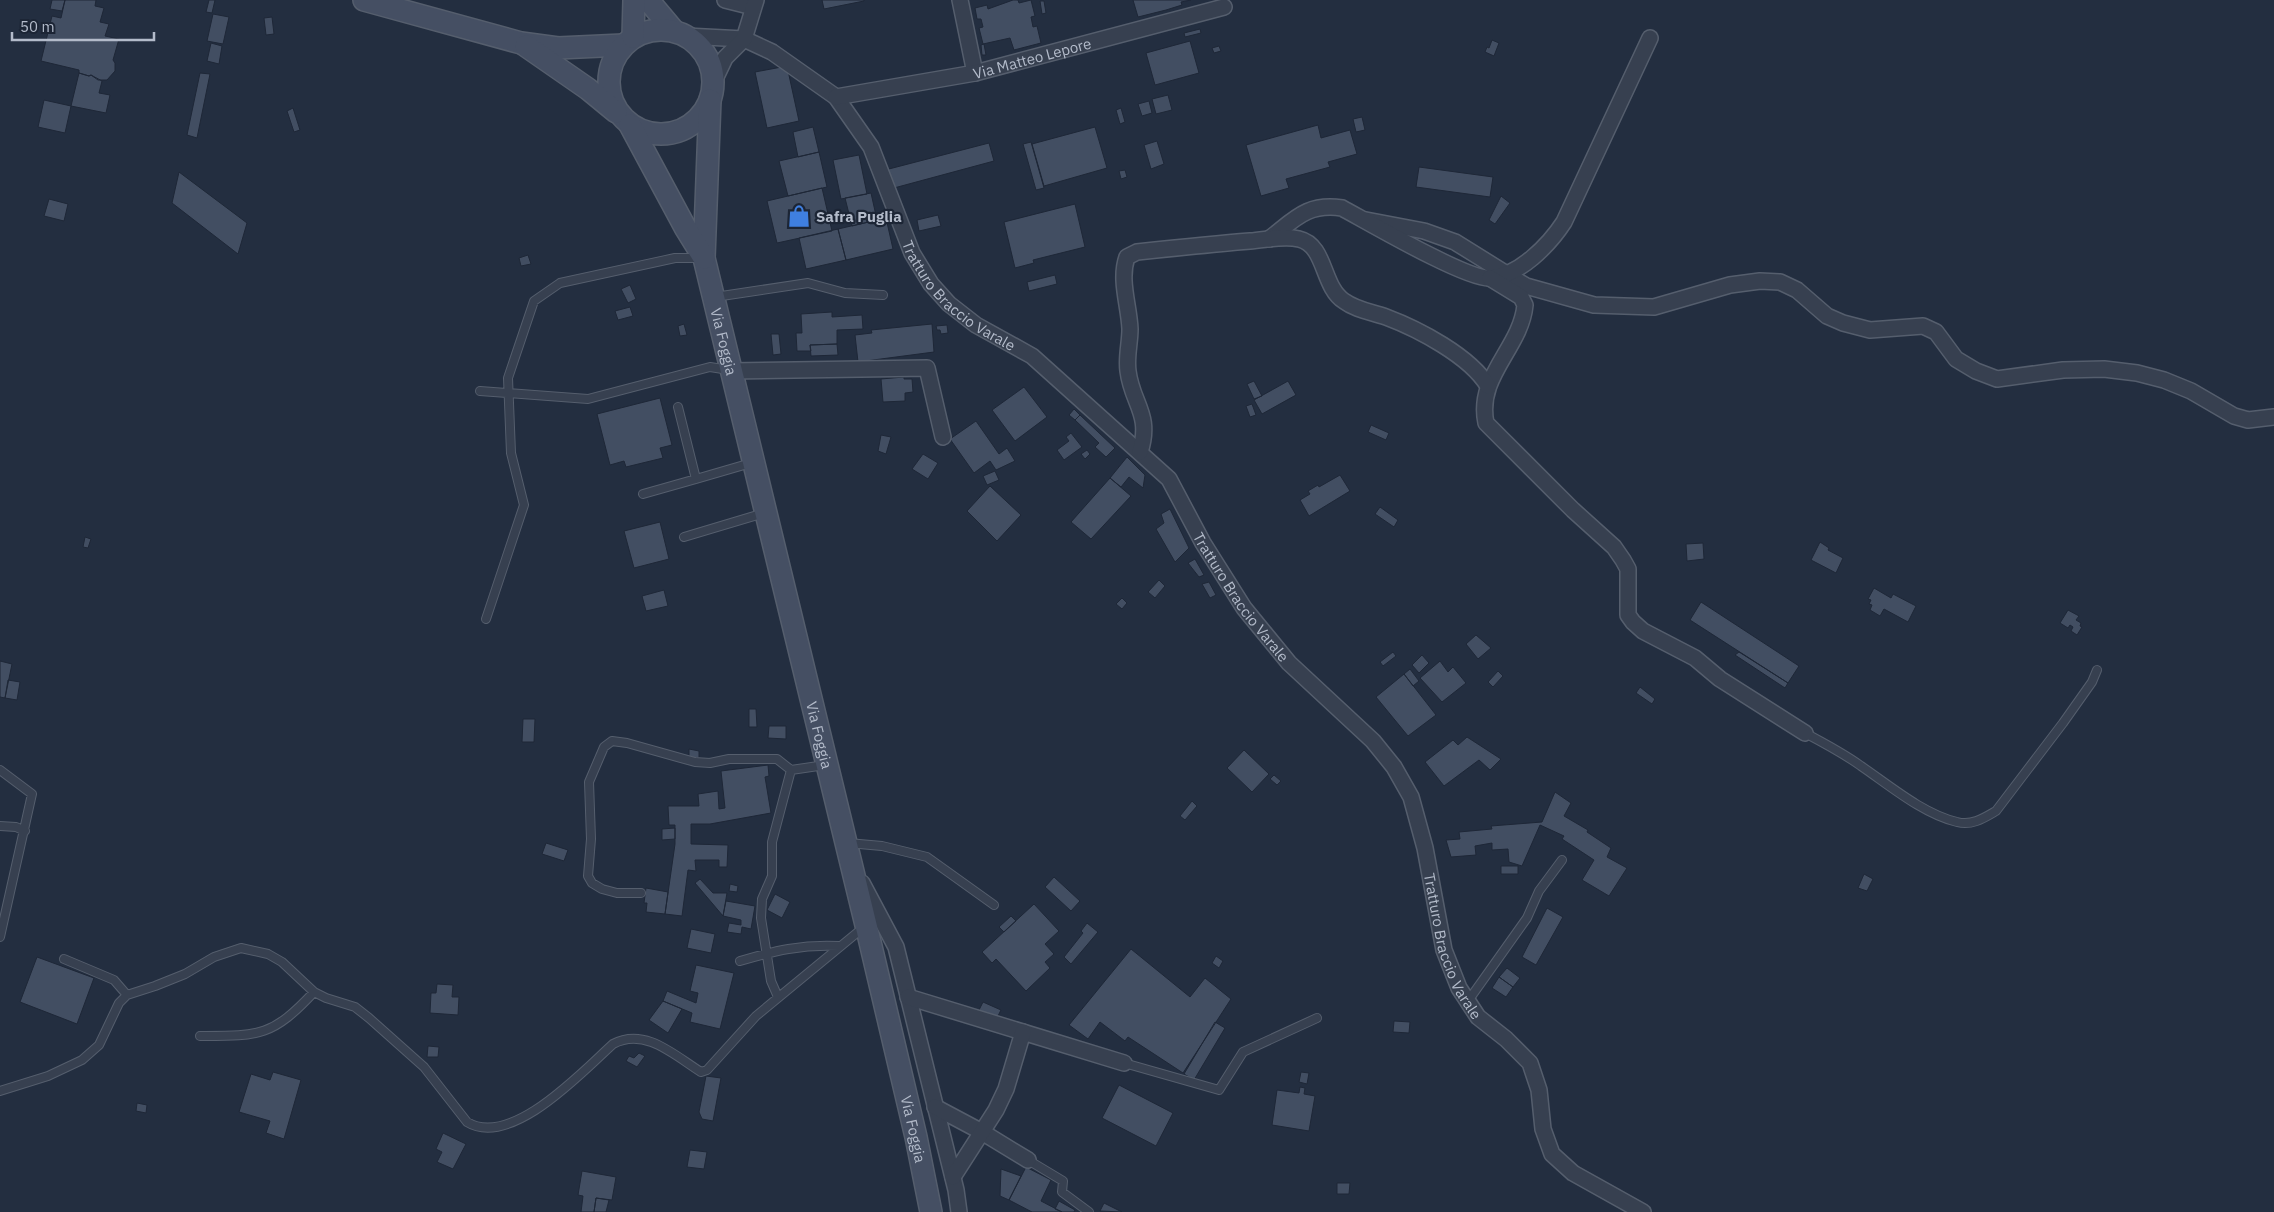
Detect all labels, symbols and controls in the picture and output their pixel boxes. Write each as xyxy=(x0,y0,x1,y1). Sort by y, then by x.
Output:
scale bar xyxy=(12,10,155,42)
text: 50 m xyxy=(20,17,55,36)
street label: Via Matteo Lepore xyxy=(971,33,1093,83)
shop icon: Safra Puglia xyxy=(786,203,812,229)
place label: Safra Puglia xyxy=(816,207,902,226)
street label: Tratturo Braccio Varale xyxy=(898,237,1019,355)
street label: Via Foggia xyxy=(707,306,742,377)
street label: Tratturo Braccio Varale xyxy=(1189,529,1293,665)
street label: Via Foggia xyxy=(803,699,837,771)
street label: Tratturo Braccio Varale xyxy=(1420,871,1486,1023)
street label: Via Foggia xyxy=(897,1093,930,1164)

